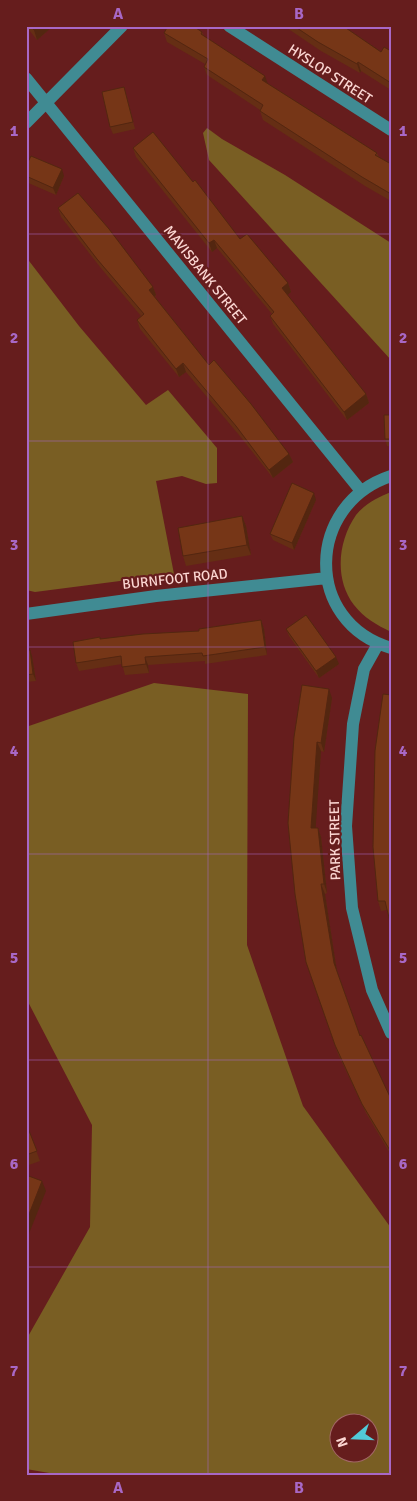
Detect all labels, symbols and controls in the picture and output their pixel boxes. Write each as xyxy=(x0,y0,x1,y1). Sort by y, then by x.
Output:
text: A xyxy=(113,4,124,24)
text: B xyxy=(294,4,304,24)
street label: HYSLOP STREET xyxy=(285,41,375,108)
text: 1 xyxy=(10,121,19,141)
text: 1 xyxy=(399,121,408,141)
street label: MAVISBANK STREET xyxy=(160,222,250,328)
text: 2 xyxy=(10,328,18,348)
text: 2 xyxy=(399,328,407,348)
text: 3 xyxy=(10,535,18,555)
text: 3 xyxy=(399,535,407,555)
street label: BURNFOOT ROAD xyxy=(121,565,229,593)
text: 4 xyxy=(10,741,19,761)
text: 4 xyxy=(399,741,408,761)
street label: PARK STREET xyxy=(326,799,344,881)
text: 5 xyxy=(10,948,18,968)
text: 5 xyxy=(399,948,407,968)
text: 6 xyxy=(10,1154,19,1174)
text: 6 xyxy=(399,1154,408,1174)
text: 7 xyxy=(10,1361,19,1381)
text: 7 xyxy=(399,1361,408,1381)
north arrow xyxy=(330,1414,380,1464)
text: N xyxy=(333,1435,352,1449)
text: A xyxy=(113,1478,124,1498)
text: B xyxy=(294,1478,304,1498)

